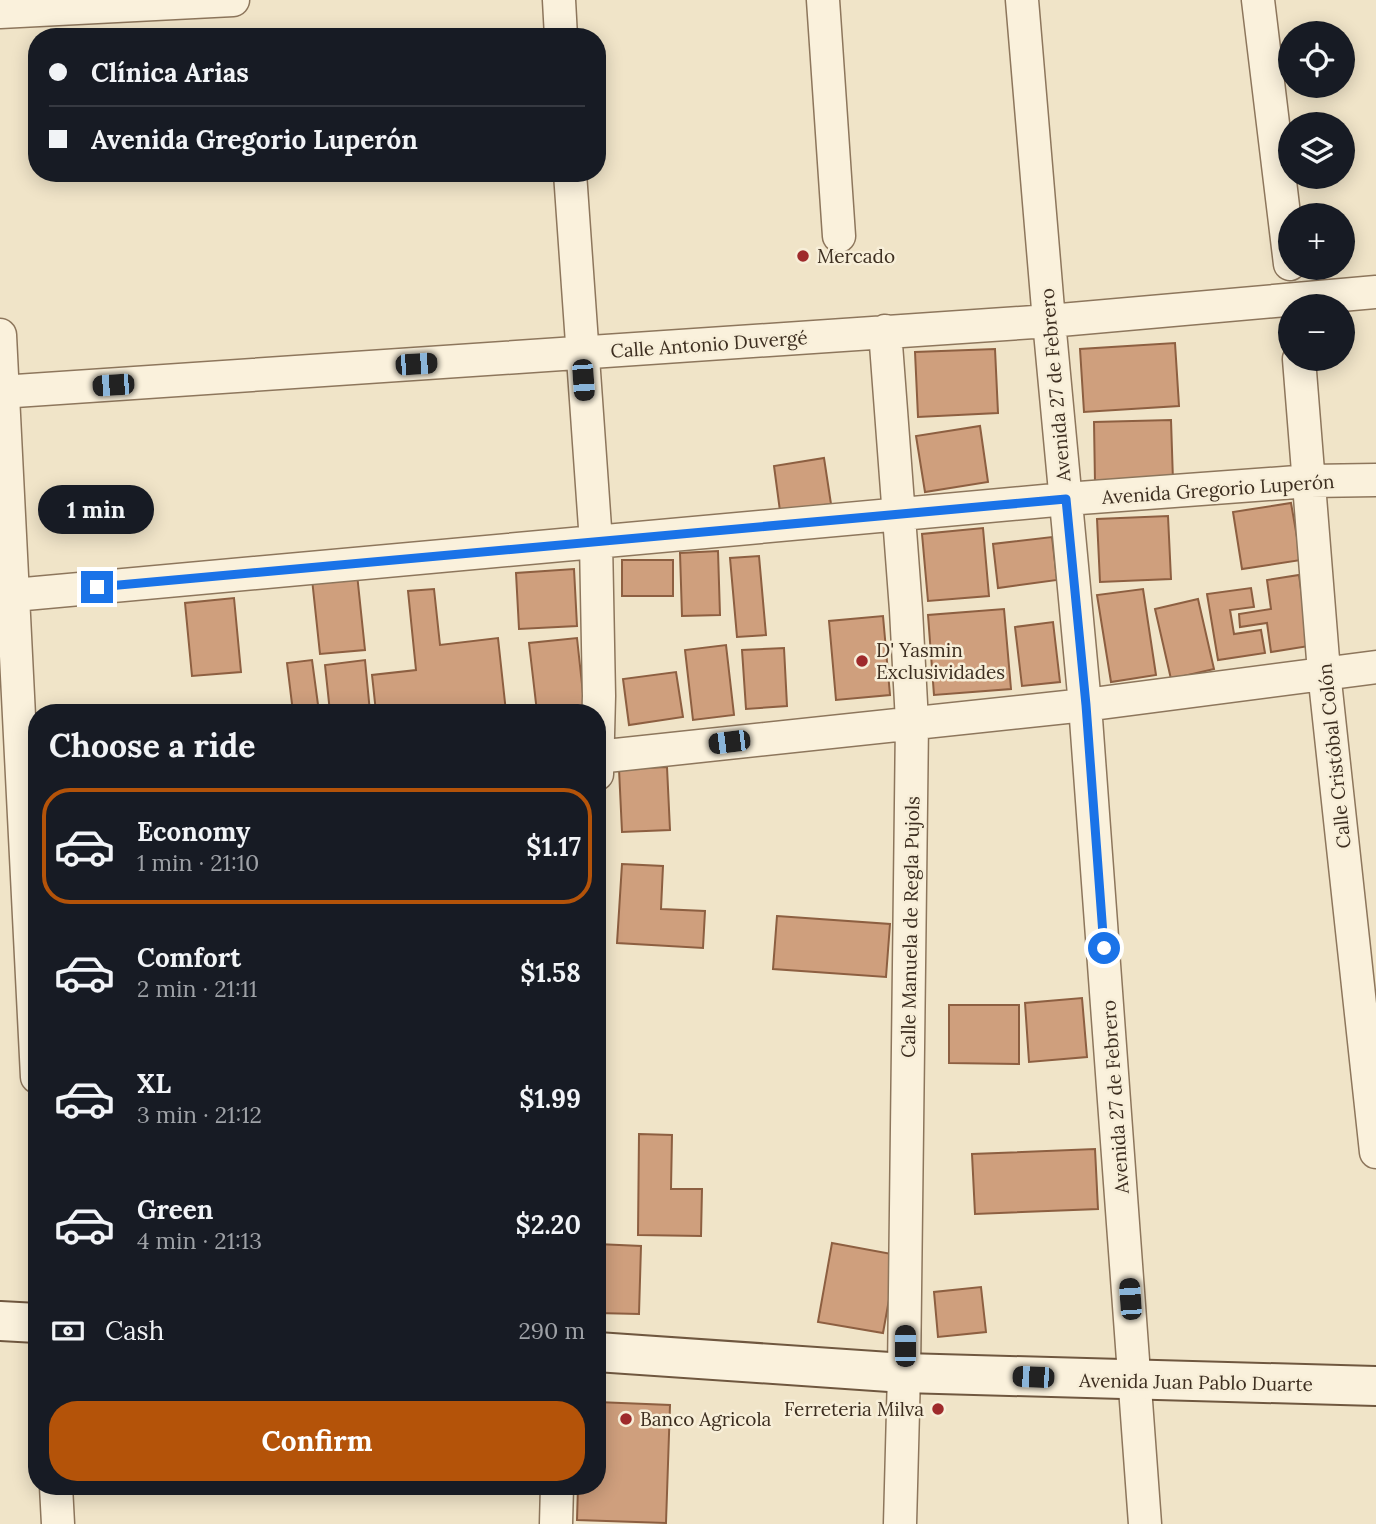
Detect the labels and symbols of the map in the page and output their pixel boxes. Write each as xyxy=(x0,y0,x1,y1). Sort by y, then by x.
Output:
place label: Mercado xyxy=(817,244,895,268)
marker: Mercado xyxy=(795,248,811,264)
street label: Avenida 27 de Febrero xyxy=(1035,287,1075,484)
street label: Calle Antonio Duvergé xyxy=(610,325,808,363)
car xyxy=(395,352,438,376)
car xyxy=(572,358,595,402)
car xyxy=(92,373,135,397)
street label: Avenida Gregorio Luperón xyxy=(1100,469,1335,509)
callout: 1 min xyxy=(39,486,155,534)
route end xyxy=(81,571,113,603)
place label: D' Yasmin Exclusividades xyxy=(876,638,1005,684)
marker: D' Yasmin Exclusividades xyxy=(854,653,870,669)
street label: Calle Cristóbal Colón xyxy=(1312,662,1356,850)
car xyxy=(707,729,752,755)
street label: Calle Manuela de Regla Pujols xyxy=(896,796,924,1058)
route start xyxy=(1088,932,1120,964)
street label: Avenida 27 de Febrero xyxy=(1096,999,1134,1196)
car xyxy=(1119,1277,1142,1321)
car xyxy=(895,1325,916,1367)
car xyxy=(1012,1366,1055,1388)
street label: Avenida Juan Pablo Duarte xyxy=(1078,1368,1313,1396)
place label: Ferreteria Milva xyxy=(784,1397,924,1421)
marker: Ferreteria Milva xyxy=(930,1401,946,1417)
place label: Banco Agricola xyxy=(640,1407,772,1431)
marker: Banco Agricola xyxy=(618,1411,634,1427)

